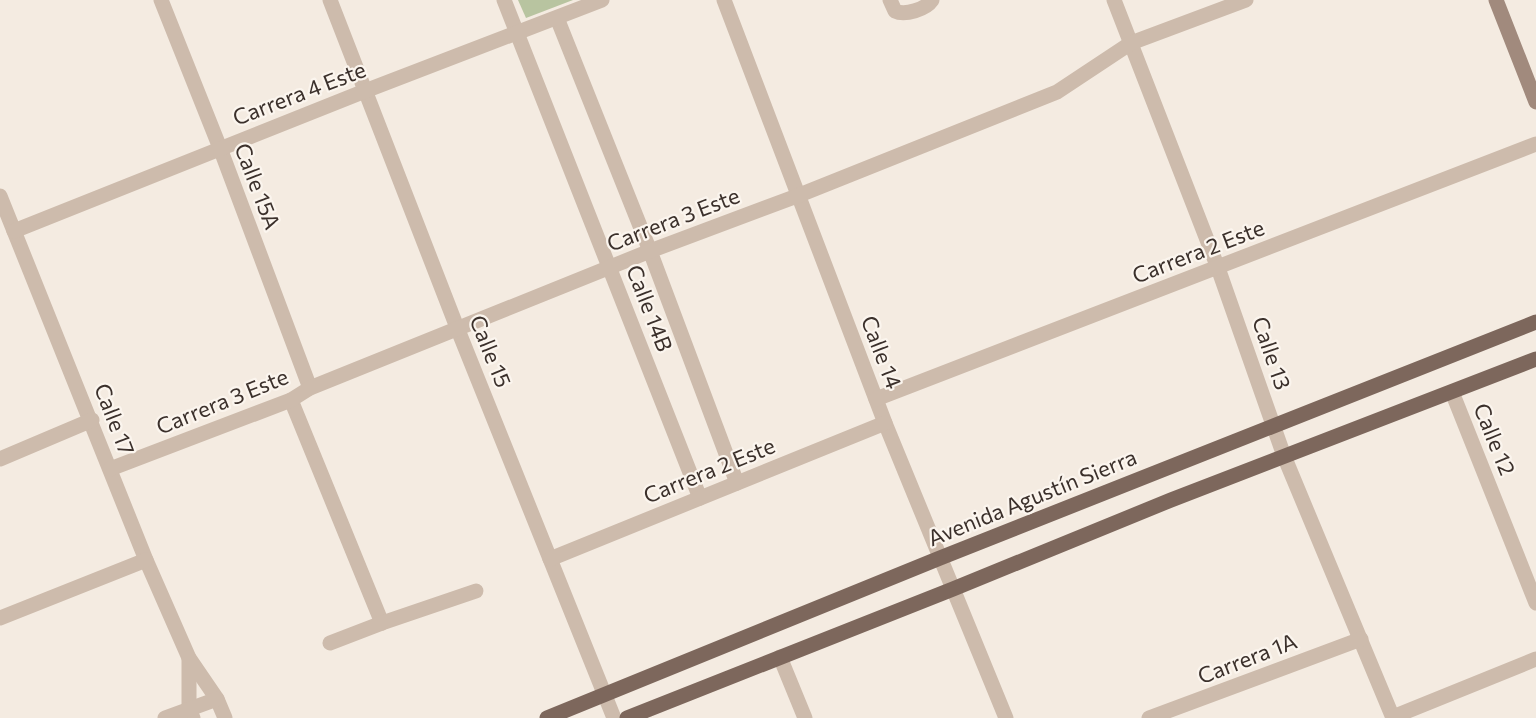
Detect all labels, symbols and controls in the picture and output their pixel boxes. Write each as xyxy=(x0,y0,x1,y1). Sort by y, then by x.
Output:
street label: Carrera 4 Este xyxy=(229,55,369,131)
street label: Calle 15A xyxy=(229,139,287,233)
street label: Carrera 3 Este xyxy=(603,181,743,257)
street label: Carrera 2 Este xyxy=(1128,213,1268,289)
street label: Calle 14B xyxy=(621,261,679,355)
street label: Calle 15 xyxy=(464,311,518,391)
street label: Calle 14 xyxy=(856,312,908,392)
street label: Calle 13 xyxy=(1247,313,1297,393)
street label: Carrera 3 Este xyxy=(152,362,292,440)
street label: Calle 17 xyxy=(89,379,141,459)
street label: Calle 12 xyxy=(1468,399,1522,479)
street label: Carrera 2 Este xyxy=(639,431,779,509)
street label: Avenida Agustín Sierra xyxy=(924,443,1140,551)
street label: Carrera 1A xyxy=(1193,627,1301,689)

